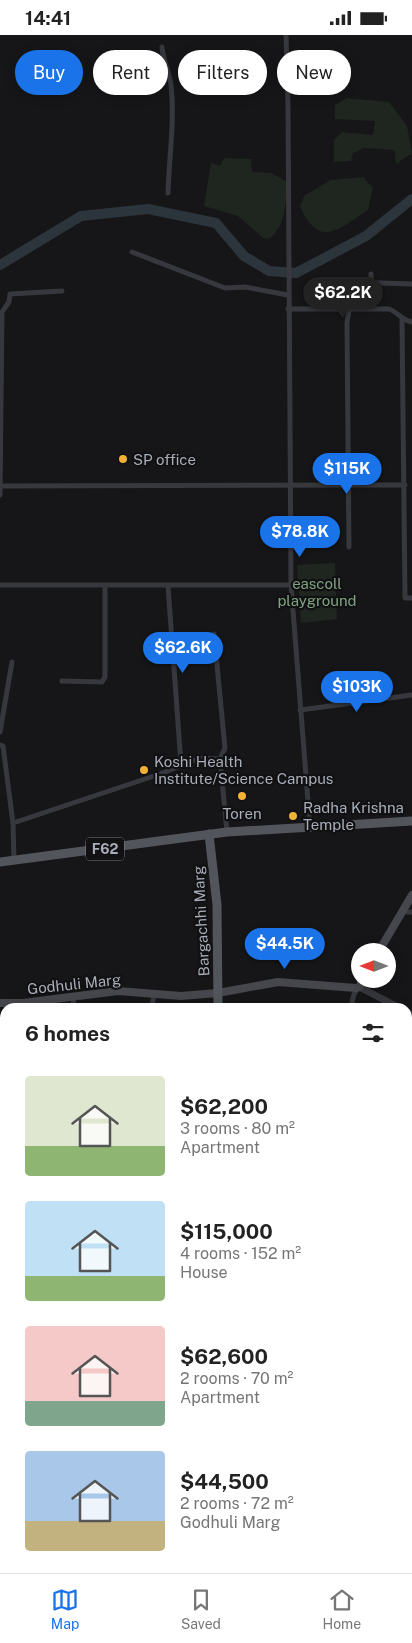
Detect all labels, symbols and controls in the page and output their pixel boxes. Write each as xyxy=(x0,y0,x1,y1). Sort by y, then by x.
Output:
text: 14:41 xyxy=(25,7,71,29)
chip: Buy xyxy=(15,50,83,95)
chip: Rent xyxy=(93,50,168,95)
chip: Filters xyxy=(178,50,267,95)
chip: New xyxy=(277,50,351,95)
pin: $62.2K xyxy=(302,277,384,319)
text: $62.2K xyxy=(314,283,372,302)
place label: SP office xyxy=(133,451,196,468)
marker: SP office xyxy=(117,453,129,465)
pin: $115K xyxy=(312,453,382,495)
text: $115K xyxy=(324,459,370,478)
pin: $78.8K xyxy=(259,515,341,558)
text: $78.8K xyxy=(271,522,329,541)
park label: eascoll playground xyxy=(277,575,357,609)
pin: $62.6K xyxy=(142,631,224,674)
text: $62.6K xyxy=(154,638,212,657)
pin: $103K xyxy=(322,671,392,713)
text: $103K xyxy=(332,677,382,696)
place label: Koshi Health Institute/Science Campus xyxy=(154,753,333,787)
marker: Koshi Health Institute/Science Campus xyxy=(138,764,150,776)
marker: Toren xyxy=(236,790,248,802)
place label: Radha Krishna Temple xyxy=(303,799,404,833)
place label: Toren xyxy=(222,805,262,822)
marker: Radha Krishna Temple xyxy=(287,810,299,822)
road number: F62 xyxy=(86,837,124,861)
street label: Bargachhi Marg xyxy=(190,865,212,977)
pin: $44.5K xyxy=(244,927,326,970)
text: $44.5K xyxy=(256,934,314,953)
north arrow xyxy=(351,943,396,987)
map controls xyxy=(351,943,396,988)
street label: Godhuli Marg xyxy=(26,971,122,997)
icon: filters xyxy=(359,1019,387,1047)
text: 6 homes xyxy=(25,1021,110,1046)
text: $62,200 xyxy=(180,1094,268,1119)
icon: home xyxy=(65,1096,125,1156)
text: 3 rooms · 80 m² xyxy=(180,1119,295,1138)
text: Apartment xyxy=(180,1138,260,1157)
text: $115,000 xyxy=(180,1219,273,1244)
icon: home xyxy=(65,1221,125,1281)
text: 4 rooms · 152 m² xyxy=(180,1244,301,1263)
text: House xyxy=(180,1263,228,1282)
text: $62,600 xyxy=(180,1344,268,1369)
icon: home xyxy=(65,1346,125,1406)
text: 2 rooms · 70 m² xyxy=(180,1369,293,1388)
text: Apartment xyxy=(180,1388,260,1407)
text: $44,500 xyxy=(180,1469,269,1494)
icon: home xyxy=(65,1471,125,1531)
text: 2 rooms · 72 m² xyxy=(180,1494,294,1513)
text: Godhuli Marg xyxy=(180,1513,281,1532)
tab: Map xyxy=(51,1586,79,1632)
tab: Saved xyxy=(181,1586,221,1632)
tab: Home xyxy=(323,1586,361,1632)

